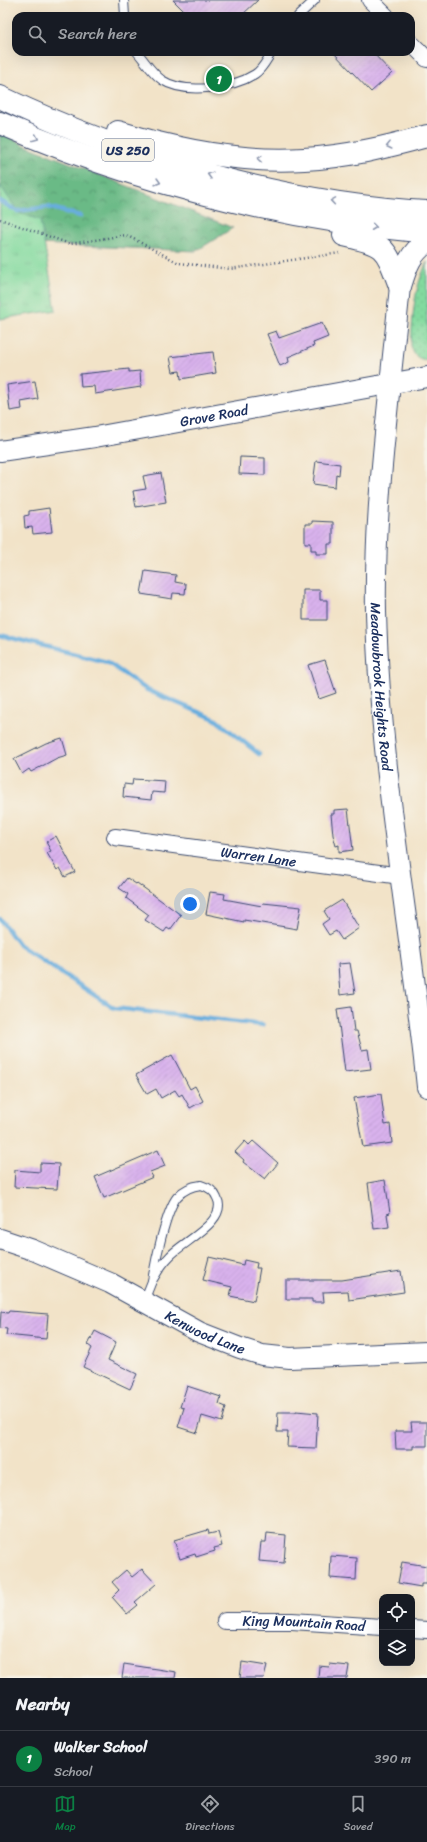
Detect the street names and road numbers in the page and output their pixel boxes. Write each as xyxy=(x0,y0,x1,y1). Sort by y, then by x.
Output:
road number: US 250 xyxy=(102,139,154,161)
street label: Grove Road xyxy=(178,397,252,434)
street label: Meadowbrook Heights Road xyxy=(363,602,400,774)
street label: Warren Lane xyxy=(219,839,298,874)
street label: Kenwood Lane xyxy=(160,1303,249,1361)
street label: King Mountain Road xyxy=(243,1609,368,1638)

